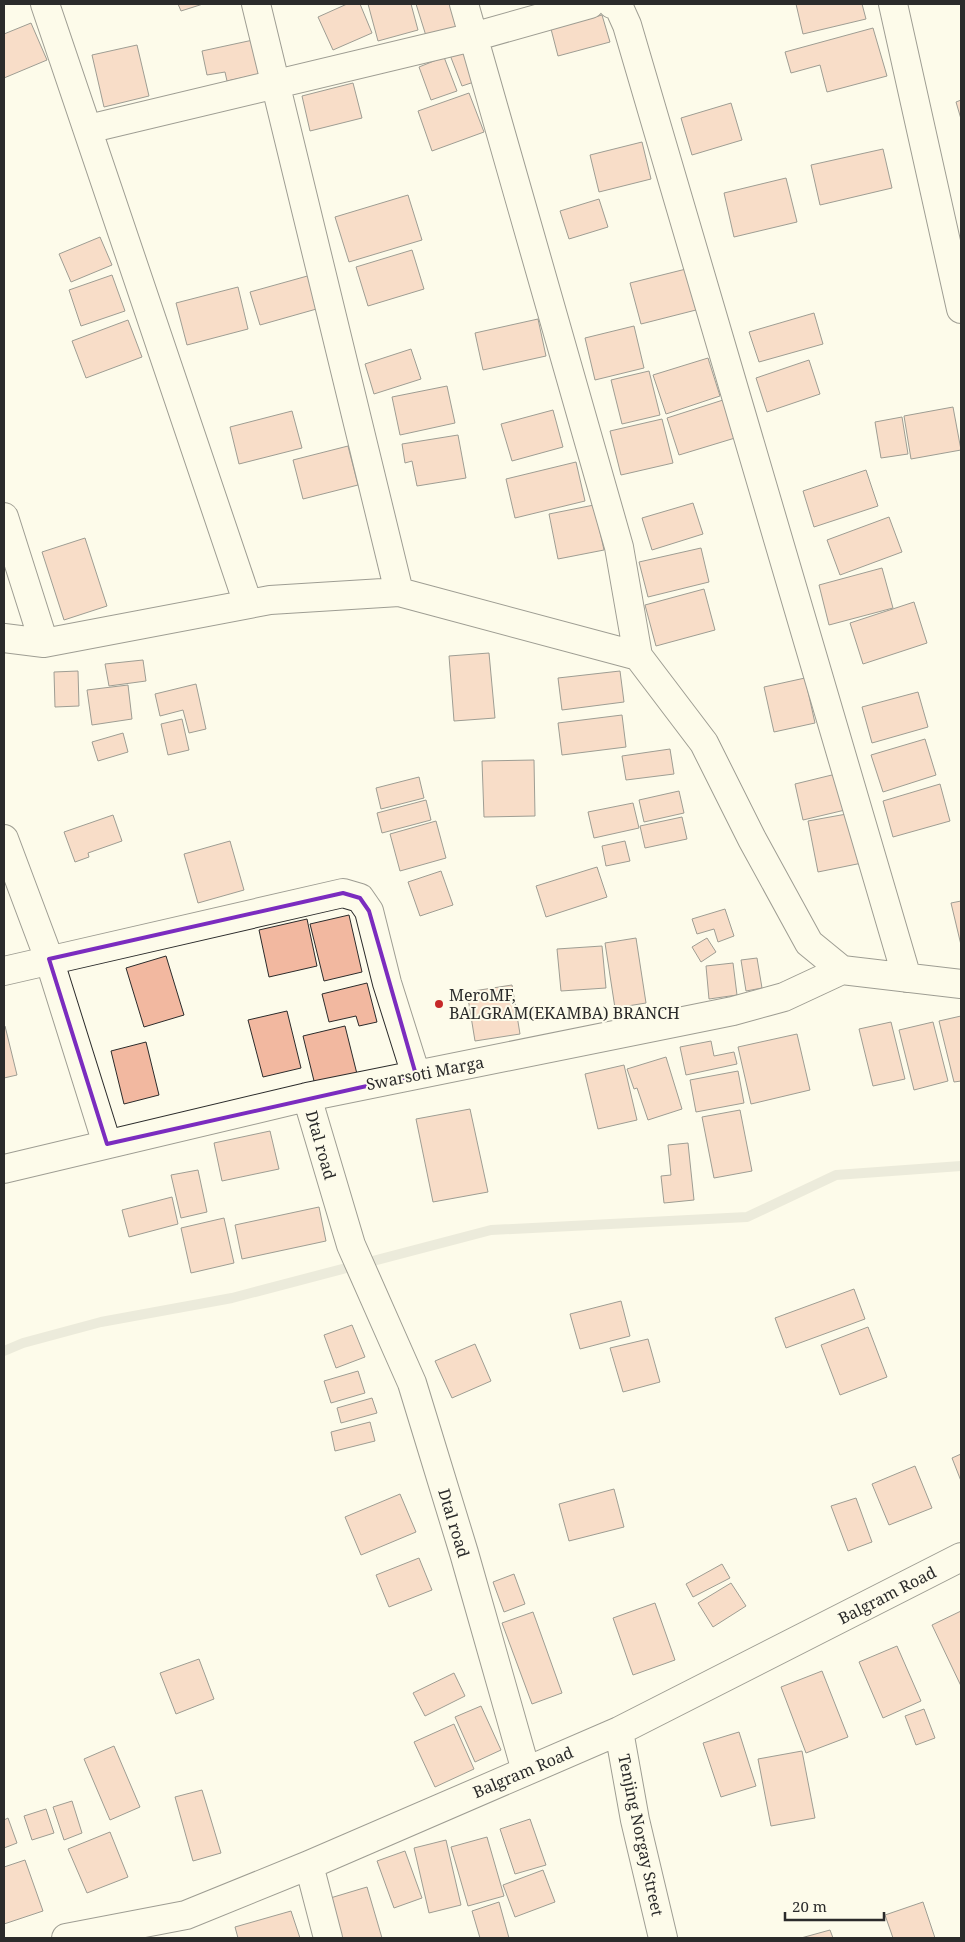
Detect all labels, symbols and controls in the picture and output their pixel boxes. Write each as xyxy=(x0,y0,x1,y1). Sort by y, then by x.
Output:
place label: MeroMF, BALGRAM(EKAMBA) BRANCH xyxy=(449,984,680,1024)
marker: MeroMF, BALGRAM(EKAMBA) BRANCH xyxy=(433,998,445,1010)
street label: Swarsoti Marga xyxy=(364,1051,486,1095)
street label: Dtal road xyxy=(301,1108,341,1182)
street label: Dtal road xyxy=(433,1486,475,1560)
street label: Balgram Road xyxy=(834,1561,940,1629)
street label: Balgram Road xyxy=(469,1741,577,1803)
street label: Tenjing Norgay Street xyxy=(613,1752,669,1918)
scale bar xyxy=(785,1890,884,1922)
text: 20 m xyxy=(792,1896,827,1916)

